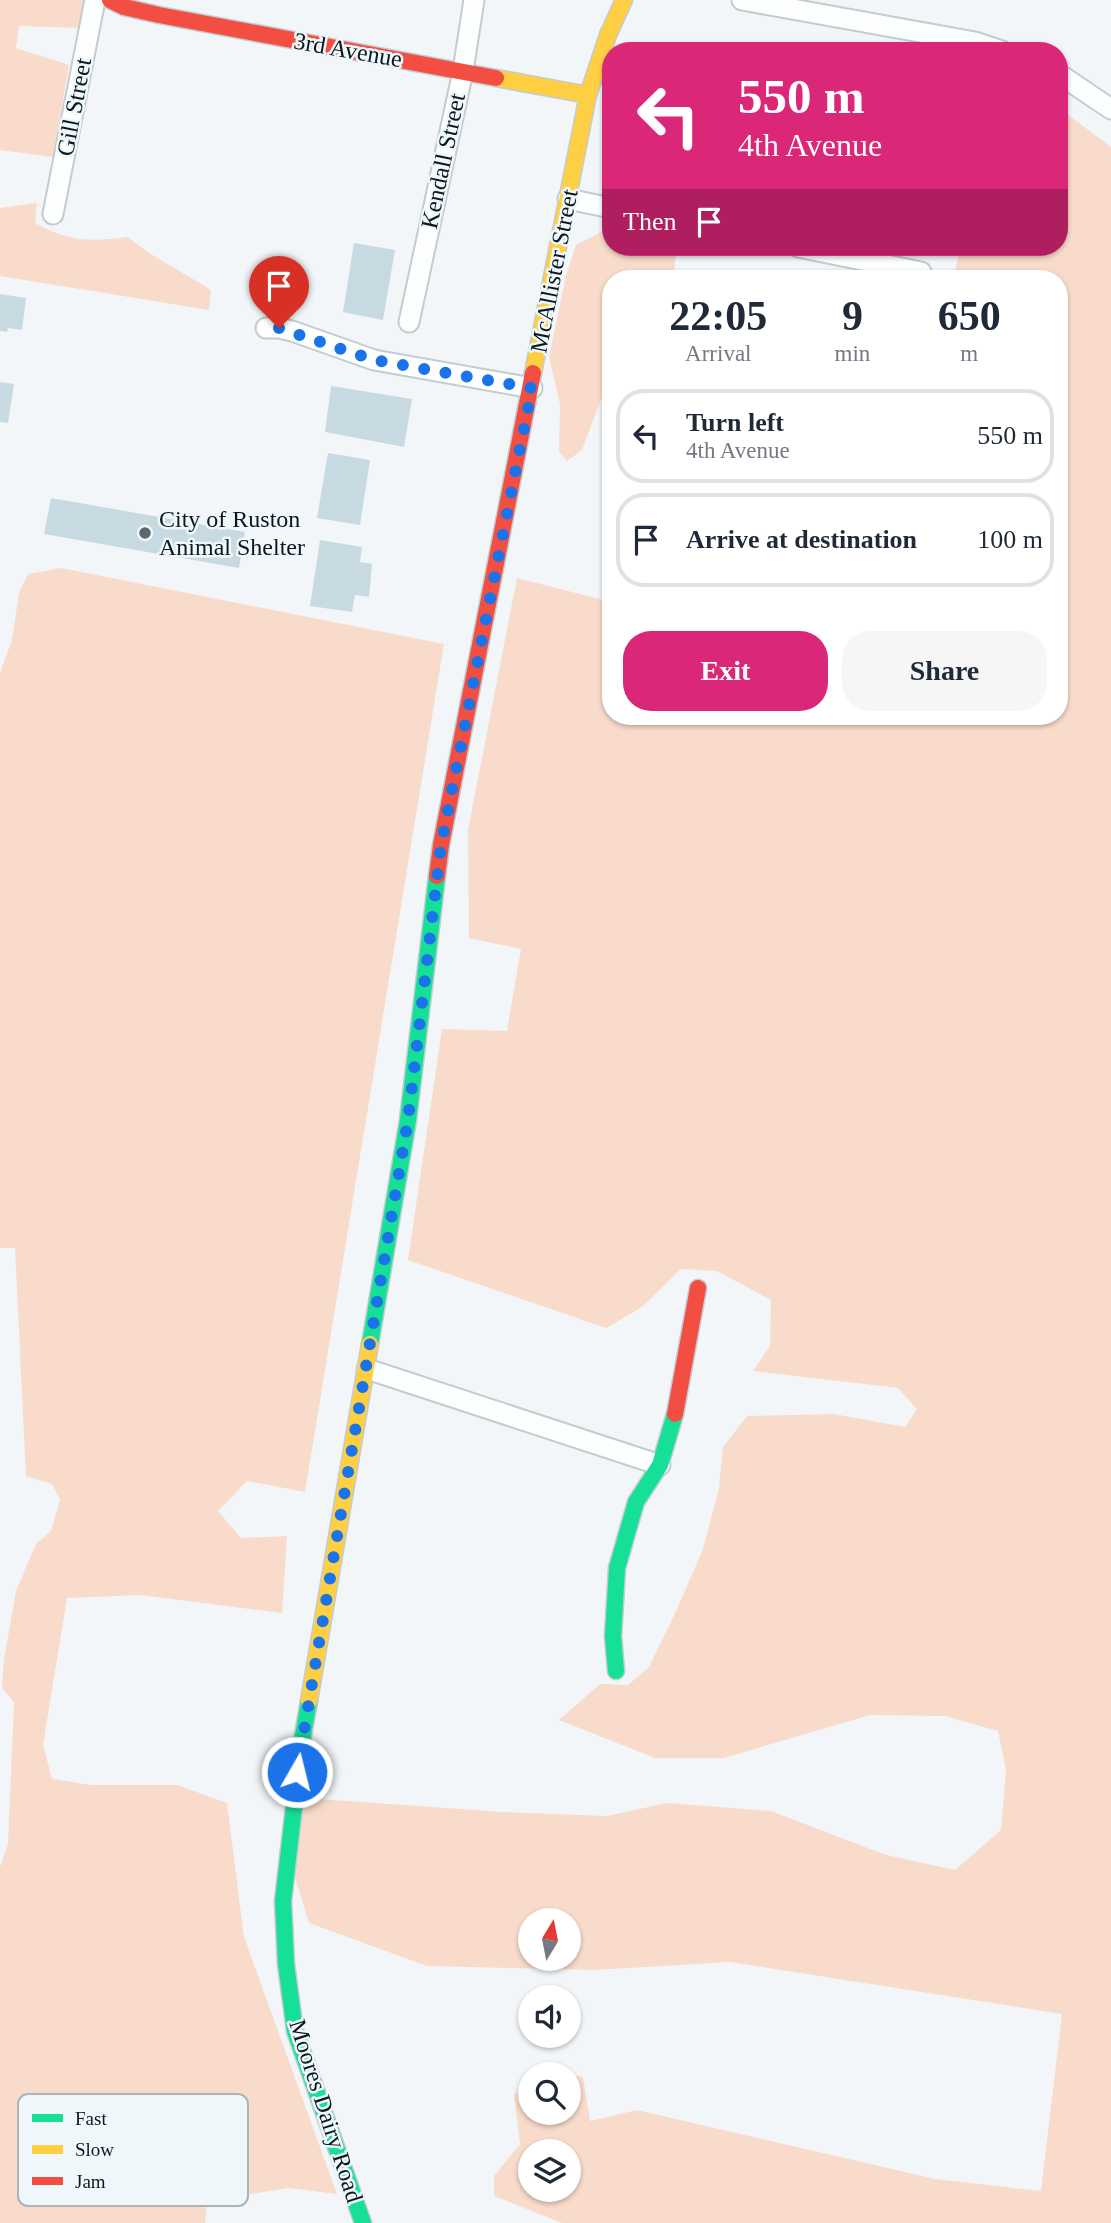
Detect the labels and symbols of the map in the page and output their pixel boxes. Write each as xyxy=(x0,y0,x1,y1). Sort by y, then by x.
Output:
street label: 3rd Avenue xyxy=(292,28,404,72)
street label: Gill Street xyxy=(52,55,96,158)
street label: Kendall Street xyxy=(416,91,470,231)
street label: McAllister Street xyxy=(525,187,583,355)
pin xyxy=(249,256,309,328)
place label: City of Ruston Animal Shelter xyxy=(159,506,305,560)
marker: City of Ruston Animal Shelter xyxy=(137,525,153,541)
position arrow xyxy=(260,1735,334,1809)
north arrow xyxy=(518,1908,581,1970)
street label: Moores Dairy Road xyxy=(284,2016,368,2206)
legend xyxy=(18,2094,248,2206)
text: Fast xyxy=(75,2108,107,2129)
text: Slow xyxy=(75,2139,114,2160)
text: Jam xyxy=(75,2171,106,2192)

